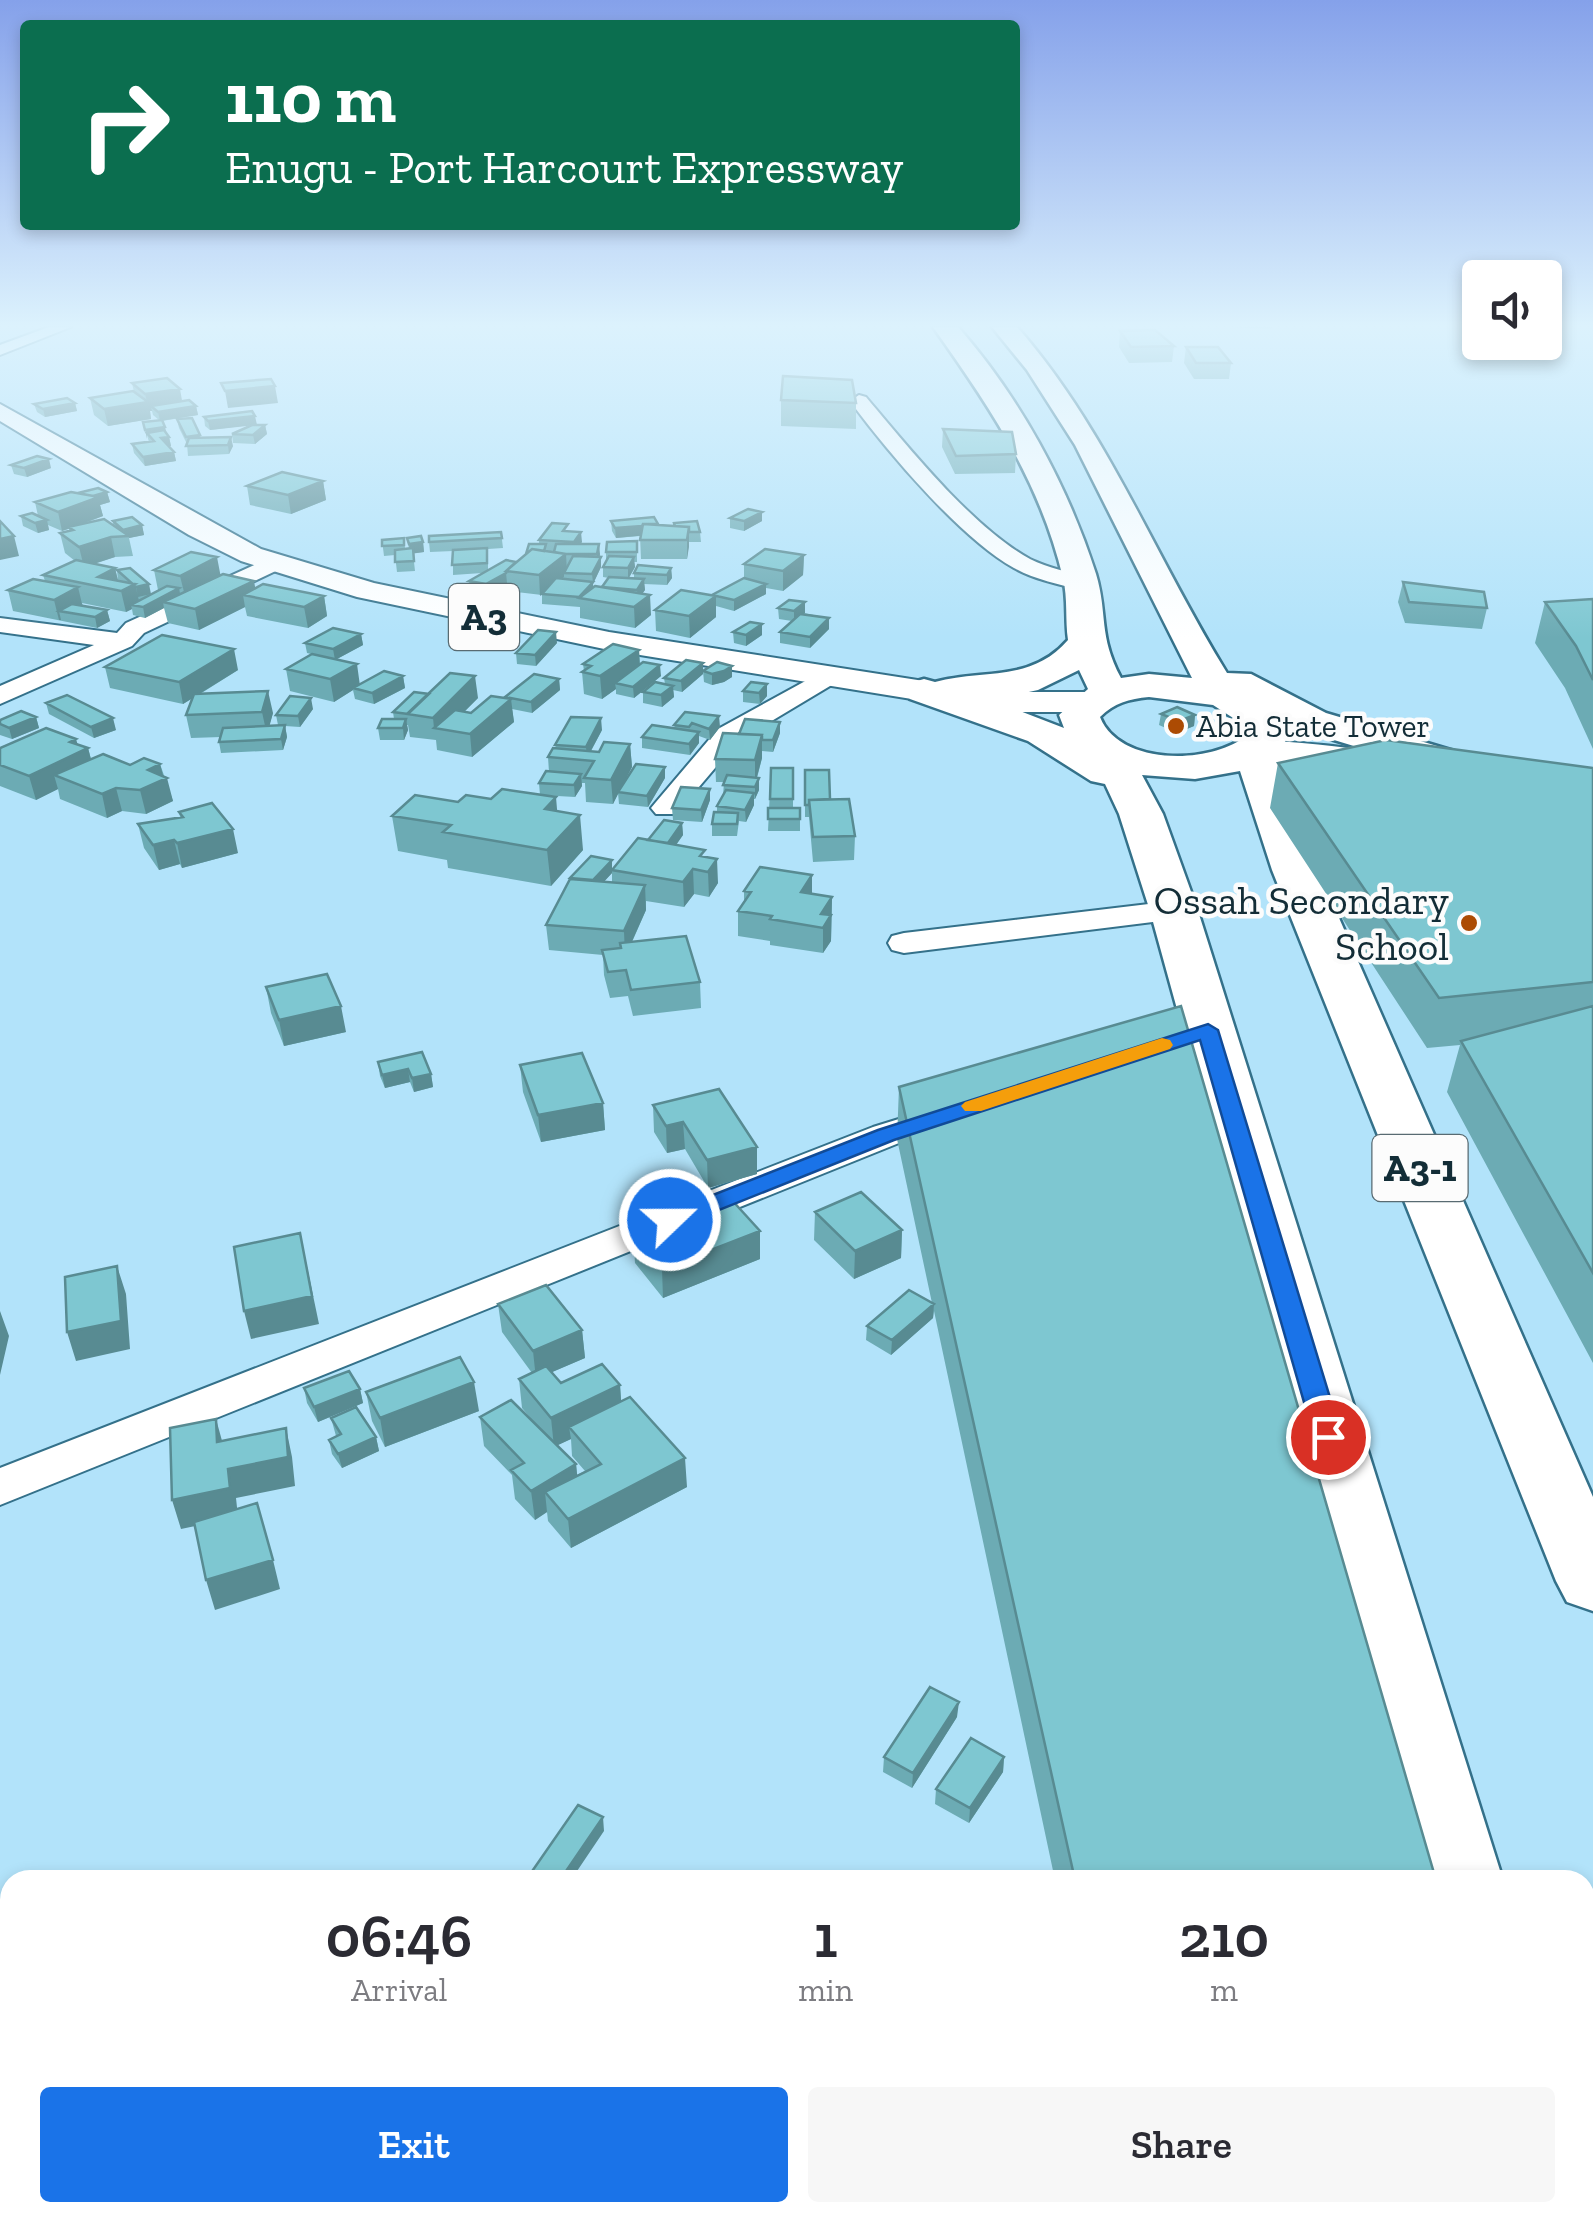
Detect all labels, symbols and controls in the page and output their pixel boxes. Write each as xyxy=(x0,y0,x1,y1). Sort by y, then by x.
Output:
text: 110 m xyxy=(225,56,396,140)
icon: right xyxy=(60,60,190,190)
text: Enugu - Port Harcourt Expressway xyxy=(225,141,903,195)
map controls xyxy=(1462,260,1562,360)
button: sound xyxy=(1462,260,1562,360)
road number: A3 xyxy=(449,584,519,650)
place label: Abia State Tower xyxy=(1196,707,1430,745)
marker: Abia State Tower xyxy=(1165,715,1187,737)
place label: Ossah Secondary School xyxy=(1154,876,1450,970)
marker: Ossah Secondary School xyxy=(1458,912,1480,934)
road number: A3-1 xyxy=(1372,1135,1468,1201)
position arrow xyxy=(618,1168,722,1272)
pin xyxy=(1286,1395,1371,1480)
icon: arrive xyxy=(1301,1410,1356,1465)
text: 06:46 xyxy=(326,1900,472,1972)
text: 1 xyxy=(814,1900,838,1972)
text: 210 xyxy=(1179,1900,1269,1972)
text: Arrival xyxy=(351,1971,447,2009)
text: min xyxy=(798,1971,853,2009)
text: m xyxy=(1210,1971,1238,2009)
button: Exit xyxy=(40,2087,788,2202)
button: Share xyxy=(808,2087,1555,2202)

